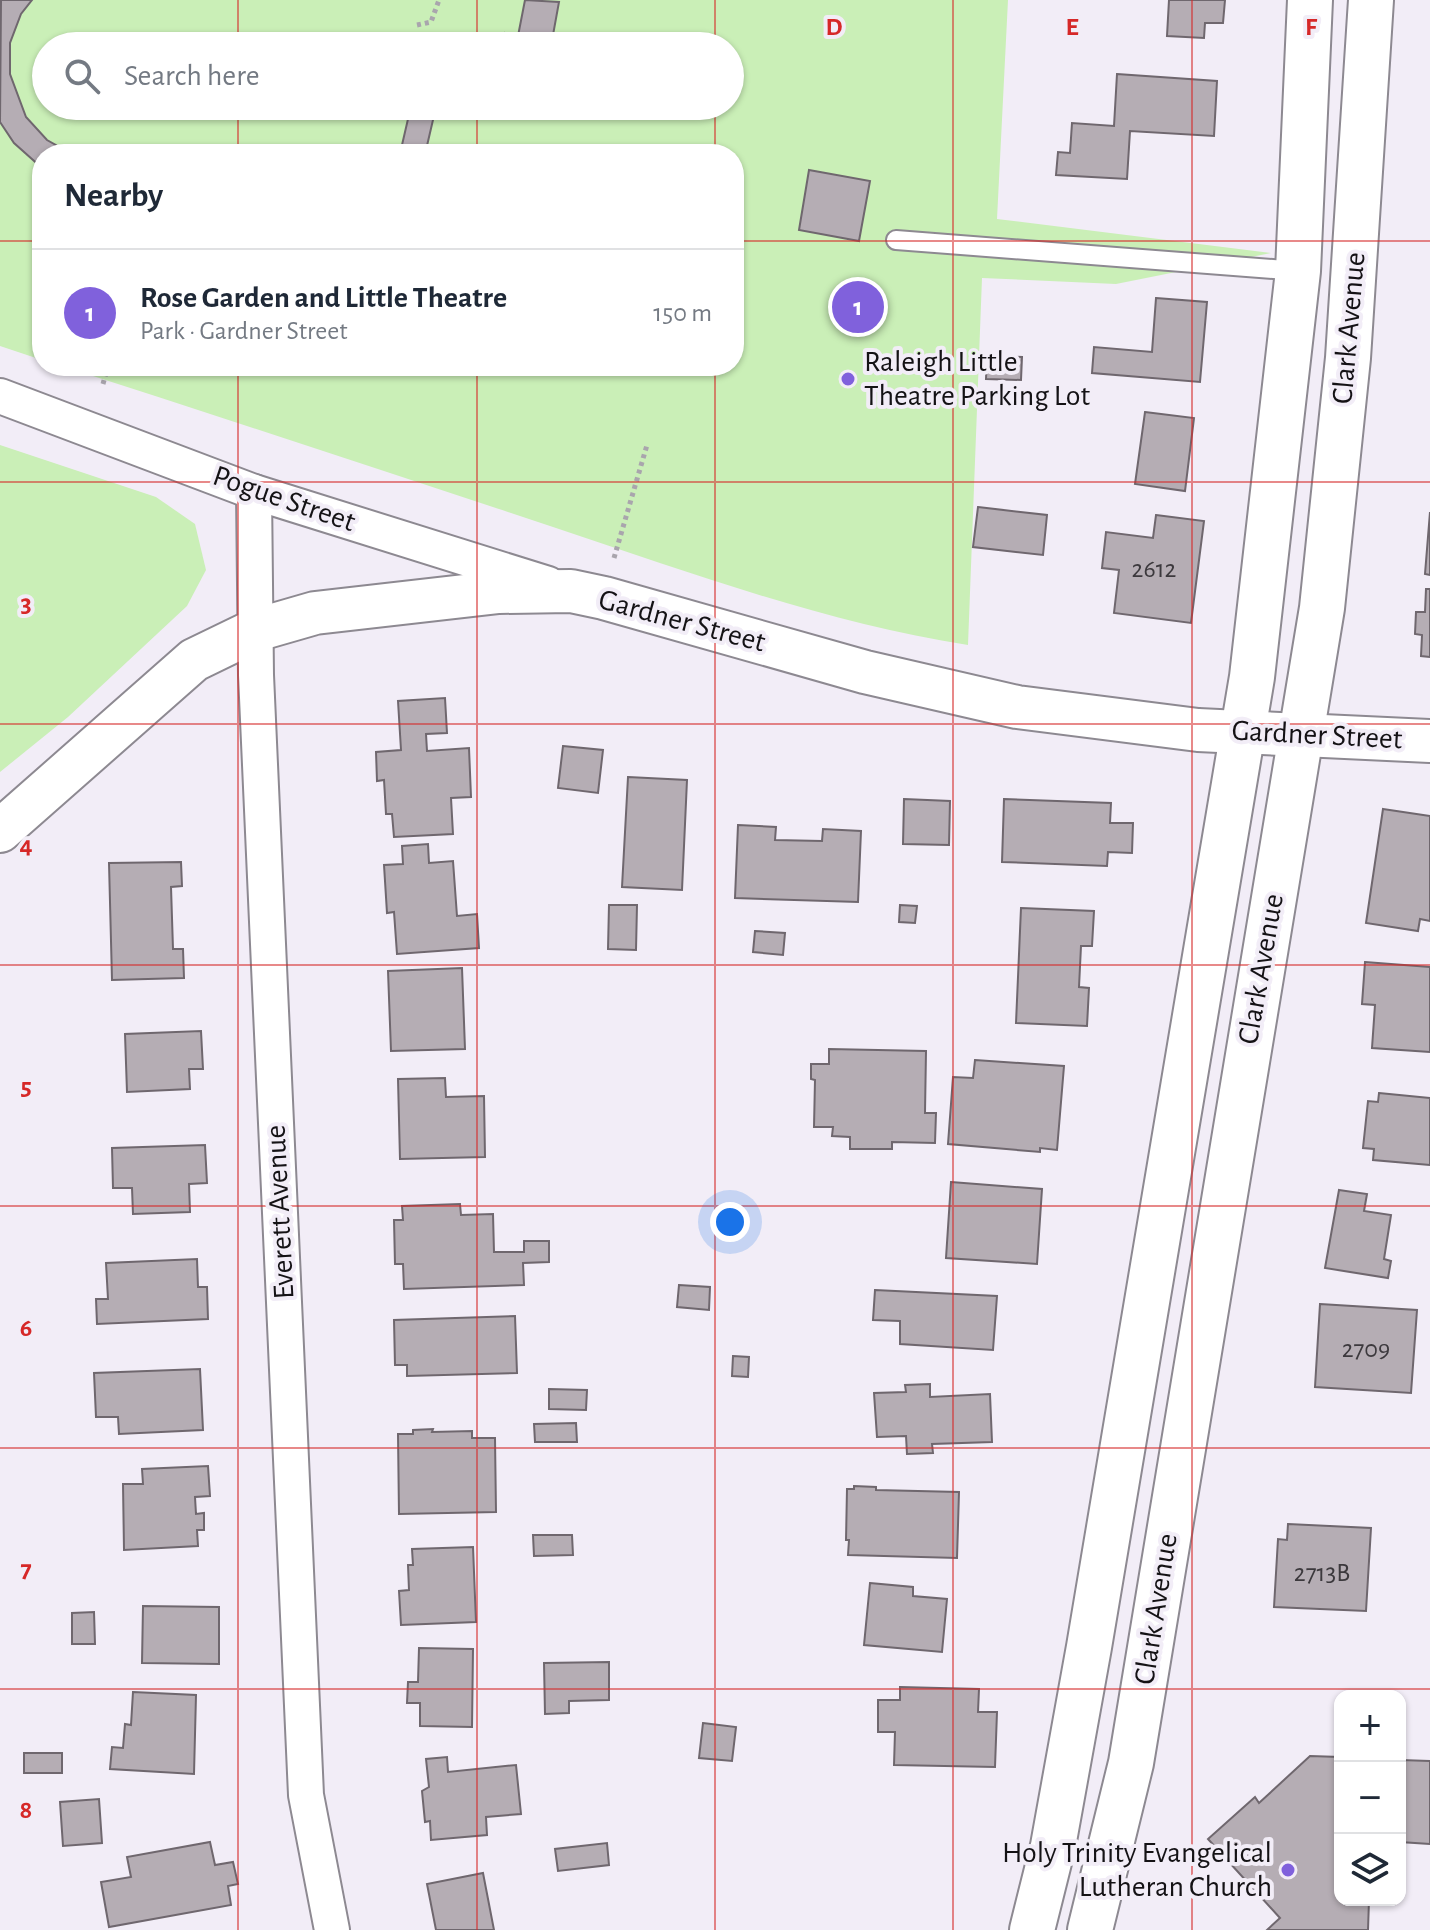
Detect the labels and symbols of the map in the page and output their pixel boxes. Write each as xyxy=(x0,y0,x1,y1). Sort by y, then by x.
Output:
text: D xyxy=(825,14,843,40)
text: E xyxy=(1065,14,1079,40)
text: F xyxy=(1305,14,1318,40)
street label: Clark Avenue xyxy=(1327,251,1371,405)
pin: 1 xyxy=(832,277,884,337)
place label: Raleigh Little Theatre Parking Lot xyxy=(864,347,1091,411)
marker: Raleigh Little Theatre Parking Lot xyxy=(839,370,857,388)
street label: Pogue Street xyxy=(209,461,359,537)
house number: 2612 xyxy=(1132,556,1177,582)
street label: Gardner Street xyxy=(596,584,769,658)
text: 3 xyxy=(20,591,32,617)
street label: Gardner Street xyxy=(1231,716,1404,754)
text: 4 xyxy=(19,832,33,858)
street label: Clark Avenue xyxy=(1233,891,1289,1047)
text: 5 xyxy=(20,1074,32,1100)
street label: Everett Avenue xyxy=(260,1124,300,1300)
your location xyxy=(710,1202,750,1242)
text: 6 xyxy=(20,1315,32,1341)
house number: 2709 xyxy=(1342,1336,1390,1362)
street label: Clark Avenue xyxy=(1129,1531,1183,1687)
text: 7 xyxy=(20,1556,32,1582)
house number: 2713B xyxy=(1294,1560,1350,1586)
text: 8 xyxy=(20,1797,32,1823)
place label: Holy Trinity Evangelical Lutheran Church xyxy=(1002,1838,1272,1902)
marker: Holy Trinity Evangelical Lutheran Church xyxy=(1279,1861,1297,1879)

